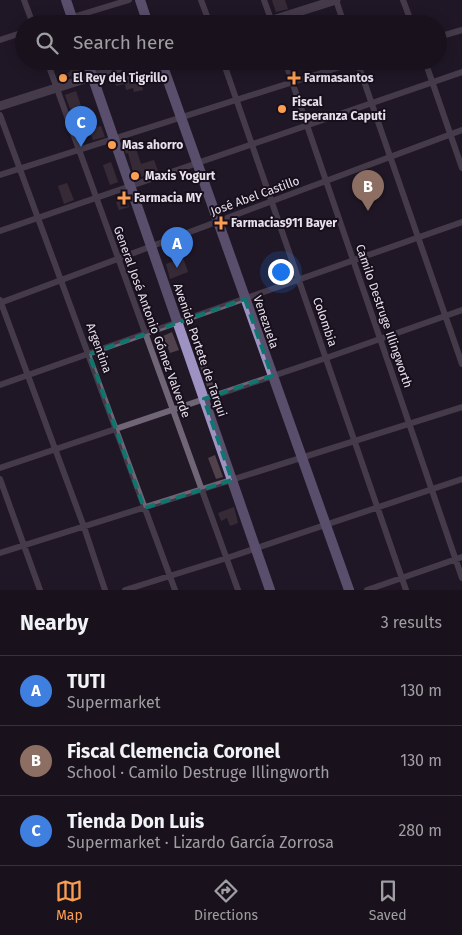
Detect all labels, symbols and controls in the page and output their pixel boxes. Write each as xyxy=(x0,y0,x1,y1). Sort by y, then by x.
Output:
search box xyxy=(15,15,447,70)
icon: search xyxy=(33,29,61,57)
text: Search here xyxy=(73,31,174,54)
place label: El Rey del Tigrillo xyxy=(73,71,167,85)
place label: Farmasantos xyxy=(304,71,374,85)
marker: El Rey del Tigrillo xyxy=(57,72,69,84)
marker: Farmasantos xyxy=(288,72,300,84)
place label: Fiscal Esperanza Caputi xyxy=(292,95,386,123)
marker: Fiscal Esperanza Caputi xyxy=(276,103,288,115)
pin: C xyxy=(65,106,97,147)
place label: Mas ahorro xyxy=(122,138,183,152)
marker: Mas ahorro xyxy=(106,139,118,151)
place label: Maxis Yogurt xyxy=(145,169,216,183)
marker: Maxis Yogurt xyxy=(129,170,141,182)
pin: B xyxy=(352,170,384,211)
street label: José Abel Castillo xyxy=(209,173,301,219)
place label: Farmacia MY xyxy=(134,191,203,205)
marker: Farmacia MY xyxy=(118,192,130,204)
place label: Farmacias911 Bayer xyxy=(231,216,337,230)
marker: Farmacias911 Bayer xyxy=(215,217,227,229)
street label: General José Antonio Gómez Valverde xyxy=(111,224,193,420)
pin: A xyxy=(161,227,193,268)
street label: Camilo Destruge Illingworth xyxy=(353,242,415,390)
your location xyxy=(268,259,294,285)
street label: Avenida Portete de Tarqui xyxy=(171,281,229,419)
street label: Venezuela xyxy=(250,294,282,350)
street label: Colombia xyxy=(310,295,340,349)
street label: Argentina xyxy=(83,321,115,375)
text: Nearby xyxy=(20,610,88,636)
text: 3 results xyxy=(381,613,442,632)
text: TUTI xyxy=(67,670,105,693)
text: A xyxy=(31,681,41,700)
text: 130 m xyxy=(400,681,442,700)
text: Supermarket xyxy=(67,693,161,712)
text: Fiscal Clemencia Coronel xyxy=(67,740,280,763)
text: B xyxy=(31,751,41,770)
text: 130 m xyxy=(400,751,442,770)
text: School · Camilo Destruge Illingworth xyxy=(67,763,330,782)
text: Tienda Don Luis xyxy=(67,810,204,833)
text: C xyxy=(31,821,41,840)
text: 280 m xyxy=(398,821,442,840)
text: Supermarket · Lizardo García Zorrosa xyxy=(67,833,334,852)
tab: Map xyxy=(55,877,83,924)
tab: Directions xyxy=(194,877,258,924)
tab: Saved xyxy=(369,877,407,924)

